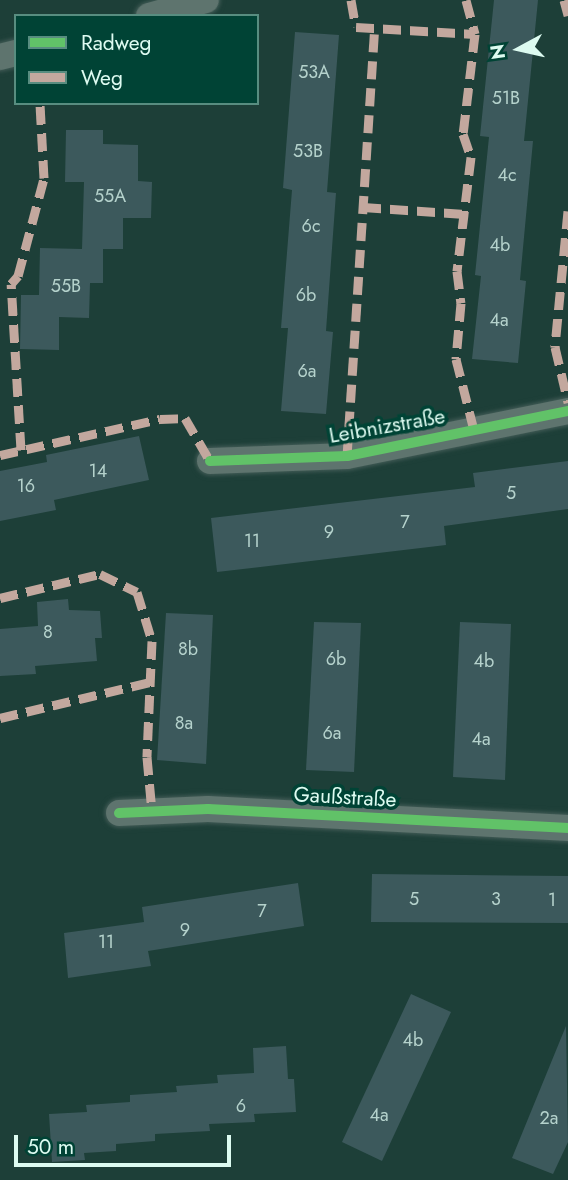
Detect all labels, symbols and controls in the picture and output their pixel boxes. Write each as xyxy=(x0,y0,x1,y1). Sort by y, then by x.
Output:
legend xyxy=(14,14,259,105)
north arrow xyxy=(484,14,554,84)
text: Radweg xyxy=(81,28,152,58)
text: N xyxy=(483,43,512,61)
house number: 53A xyxy=(298,61,330,83)
text: Weg xyxy=(81,63,123,93)
house number: 51B xyxy=(492,87,520,109)
house number: 53B xyxy=(293,140,323,162)
house number: 4c xyxy=(497,164,517,186)
house number: 55A xyxy=(94,185,126,207)
house number: 6c xyxy=(302,215,320,237)
house number: 4b xyxy=(490,234,510,256)
house number: 55B xyxy=(51,275,81,297)
house number: 6b xyxy=(296,284,316,306)
house number: 4a xyxy=(489,309,509,331)
house number: 6a xyxy=(297,360,317,382)
street label: Leibnizstraße xyxy=(327,403,447,449)
house number: 14 xyxy=(89,460,107,482)
house number: 16 xyxy=(17,475,35,497)
house number: 5 xyxy=(506,482,516,504)
house number: 7 xyxy=(400,511,410,533)
house number: 9 xyxy=(324,521,334,543)
house number: 11 xyxy=(244,530,260,552)
house number: 8 xyxy=(43,621,53,643)
house number: 8b xyxy=(178,638,198,660)
house number: 6b xyxy=(326,648,346,670)
house number: 4b xyxy=(474,650,494,672)
house number: 8a xyxy=(175,712,193,734)
house number: 6a xyxy=(322,722,342,744)
house number: 4a xyxy=(471,728,491,750)
street label: Gaußstraße xyxy=(293,782,397,812)
house number: 5 xyxy=(409,888,419,910)
house number: 3 xyxy=(491,888,501,910)
house number: 1 xyxy=(548,889,556,911)
house number: 7 xyxy=(257,900,267,922)
house number: 9 xyxy=(180,919,190,941)
house number: 11 xyxy=(98,931,114,953)
house number: 4b xyxy=(403,1029,423,1051)
house number: 6 xyxy=(236,1095,246,1117)
house number: 4a xyxy=(369,1104,389,1126)
house number: 2a xyxy=(540,1107,558,1129)
scale bar xyxy=(18,1120,234,1164)
text: 50 m xyxy=(27,1132,74,1162)

